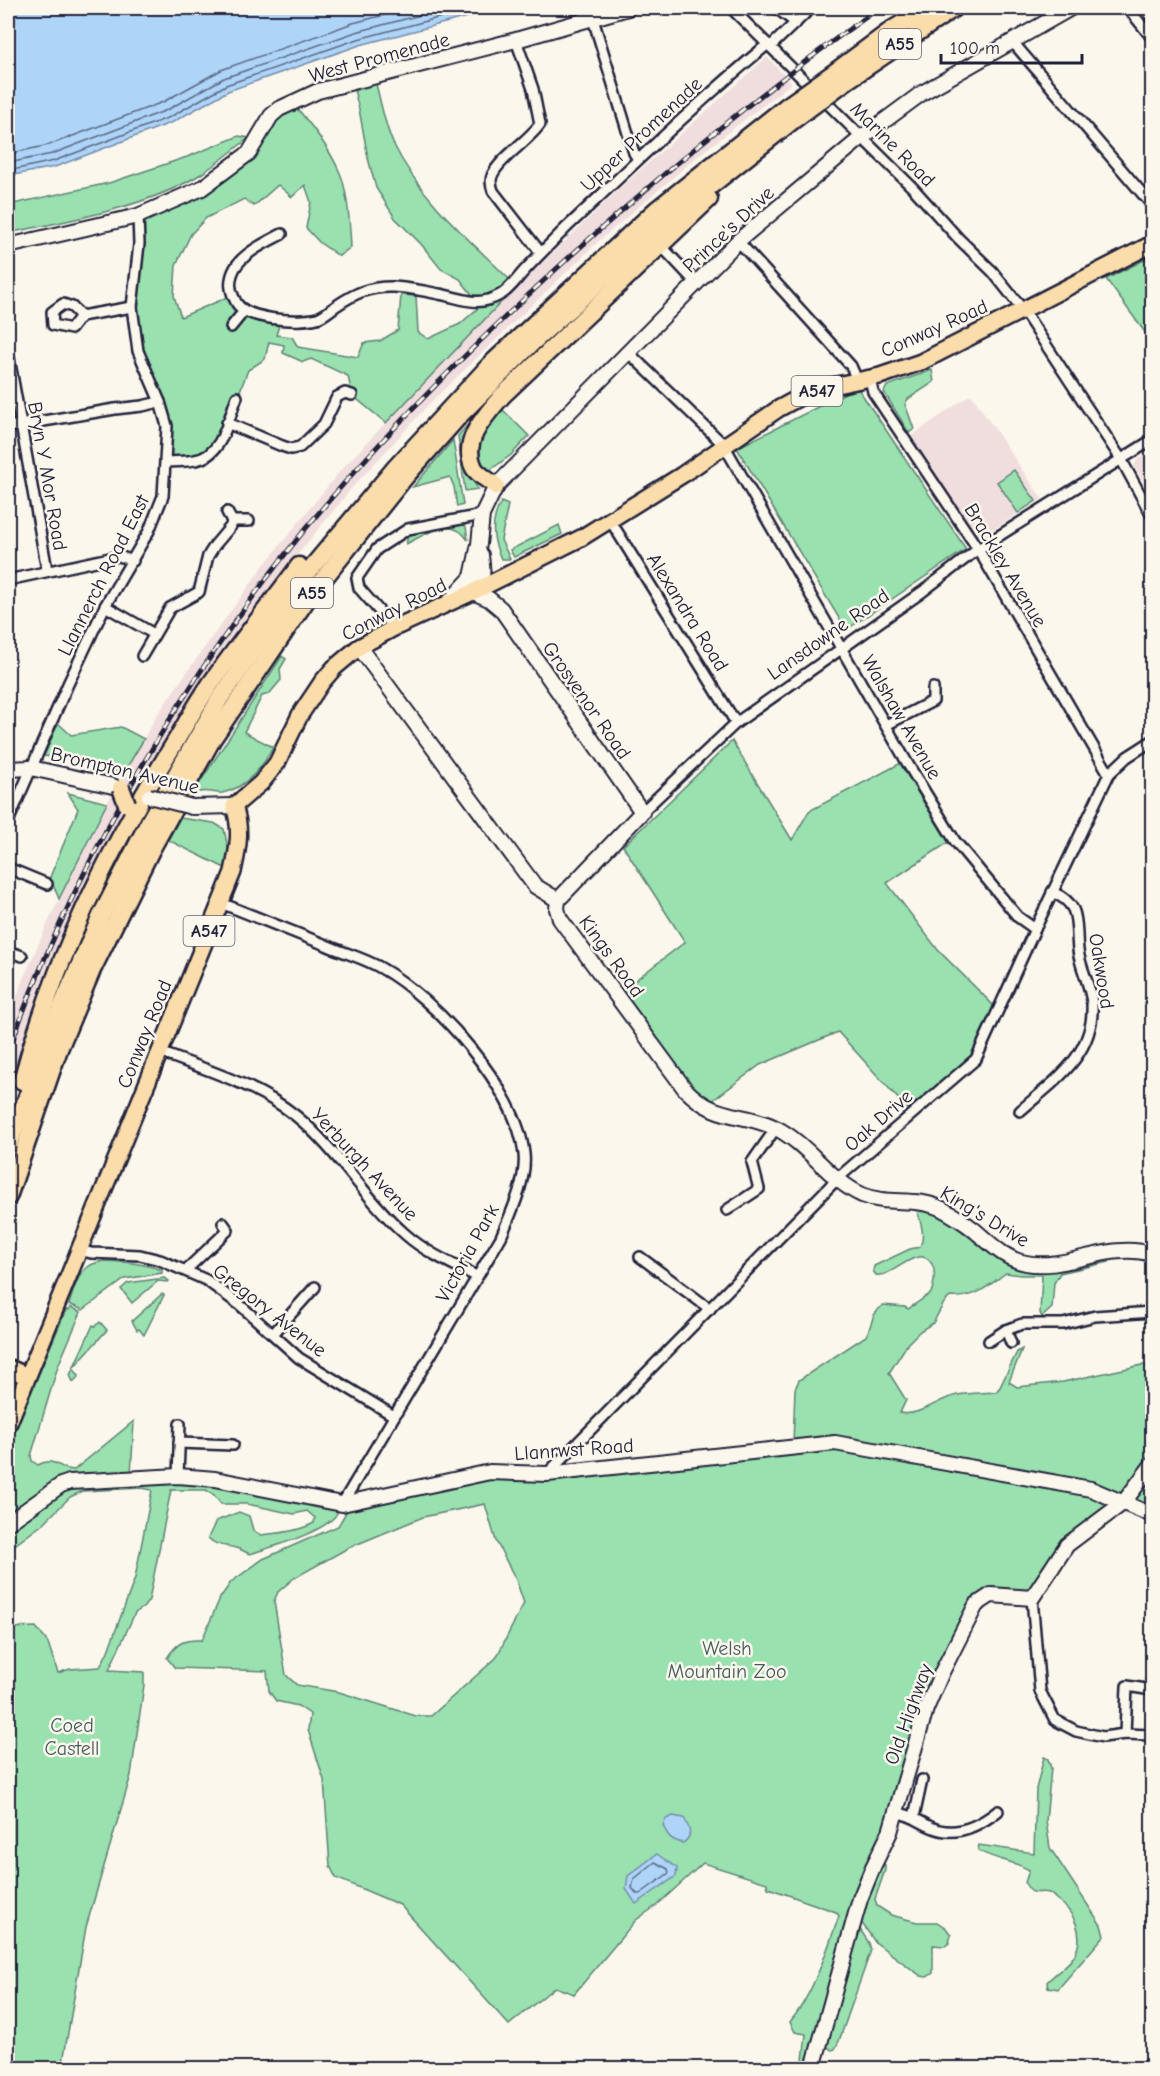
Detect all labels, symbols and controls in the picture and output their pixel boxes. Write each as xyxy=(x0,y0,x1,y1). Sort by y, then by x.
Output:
scale bar xyxy=(941,27,1082,65)
street label: West Promenade xyxy=(306,28,452,87)
road number: A55 xyxy=(879,29,921,59)
text: 100 m xyxy=(950,38,1000,59)
street label: Upper Promenade xyxy=(576,72,707,197)
street label: Marine Road xyxy=(845,97,940,192)
street label: Prince's Drive xyxy=(678,181,779,277)
street label: Conway Road xyxy=(877,295,991,362)
road number: A547 xyxy=(792,376,842,406)
street label: Bryn Y Mor Road xyxy=(23,400,72,552)
street label: Llannerch Road East xyxy=(53,490,155,660)
street label: Brackley Avenue xyxy=(960,499,1052,631)
street label: Alexandra Road xyxy=(642,549,733,676)
street label: Conway Road xyxy=(338,573,451,646)
road number: A55 xyxy=(291,578,333,608)
street label: Lansdowne Road xyxy=(763,584,894,685)
street label: Grosvenor Road xyxy=(538,637,636,763)
street label: Walshaw Avenue xyxy=(857,651,946,783)
street label: Brompton Avenue xyxy=(48,742,201,799)
street label: Kings Road xyxy=(574,911,649,1002)
road number: A547 xyxy=(184,916,234,946)
street label: Oakwood xyxy=(1084,932,1119,1011)
street label: Conway Road xyxy=(112,977,177,1092)
street label: Oak Drive xyxy=(840,1085,917,1156)
street label: Yerburgh Avenue xyxy=(307,1103,423,1226)
street label: King's Drive xyxy=(936,1181,1033,1252)
street label: Victoria Park xyxy=(431,1200,504,1306)
street label: Gregory Avenue xyxy=(208,1259,331,1362)
street label: Llanrwst Road xyxy=(514,1434,634,1465)
park label: Welsh Mountain Zoo xyxy=(667,1637,787,1683)
street label: Old Highway xyxy=(880,1661,937,1768)
park label: Coed Castell xyxy=(45,1714,99,1760)

